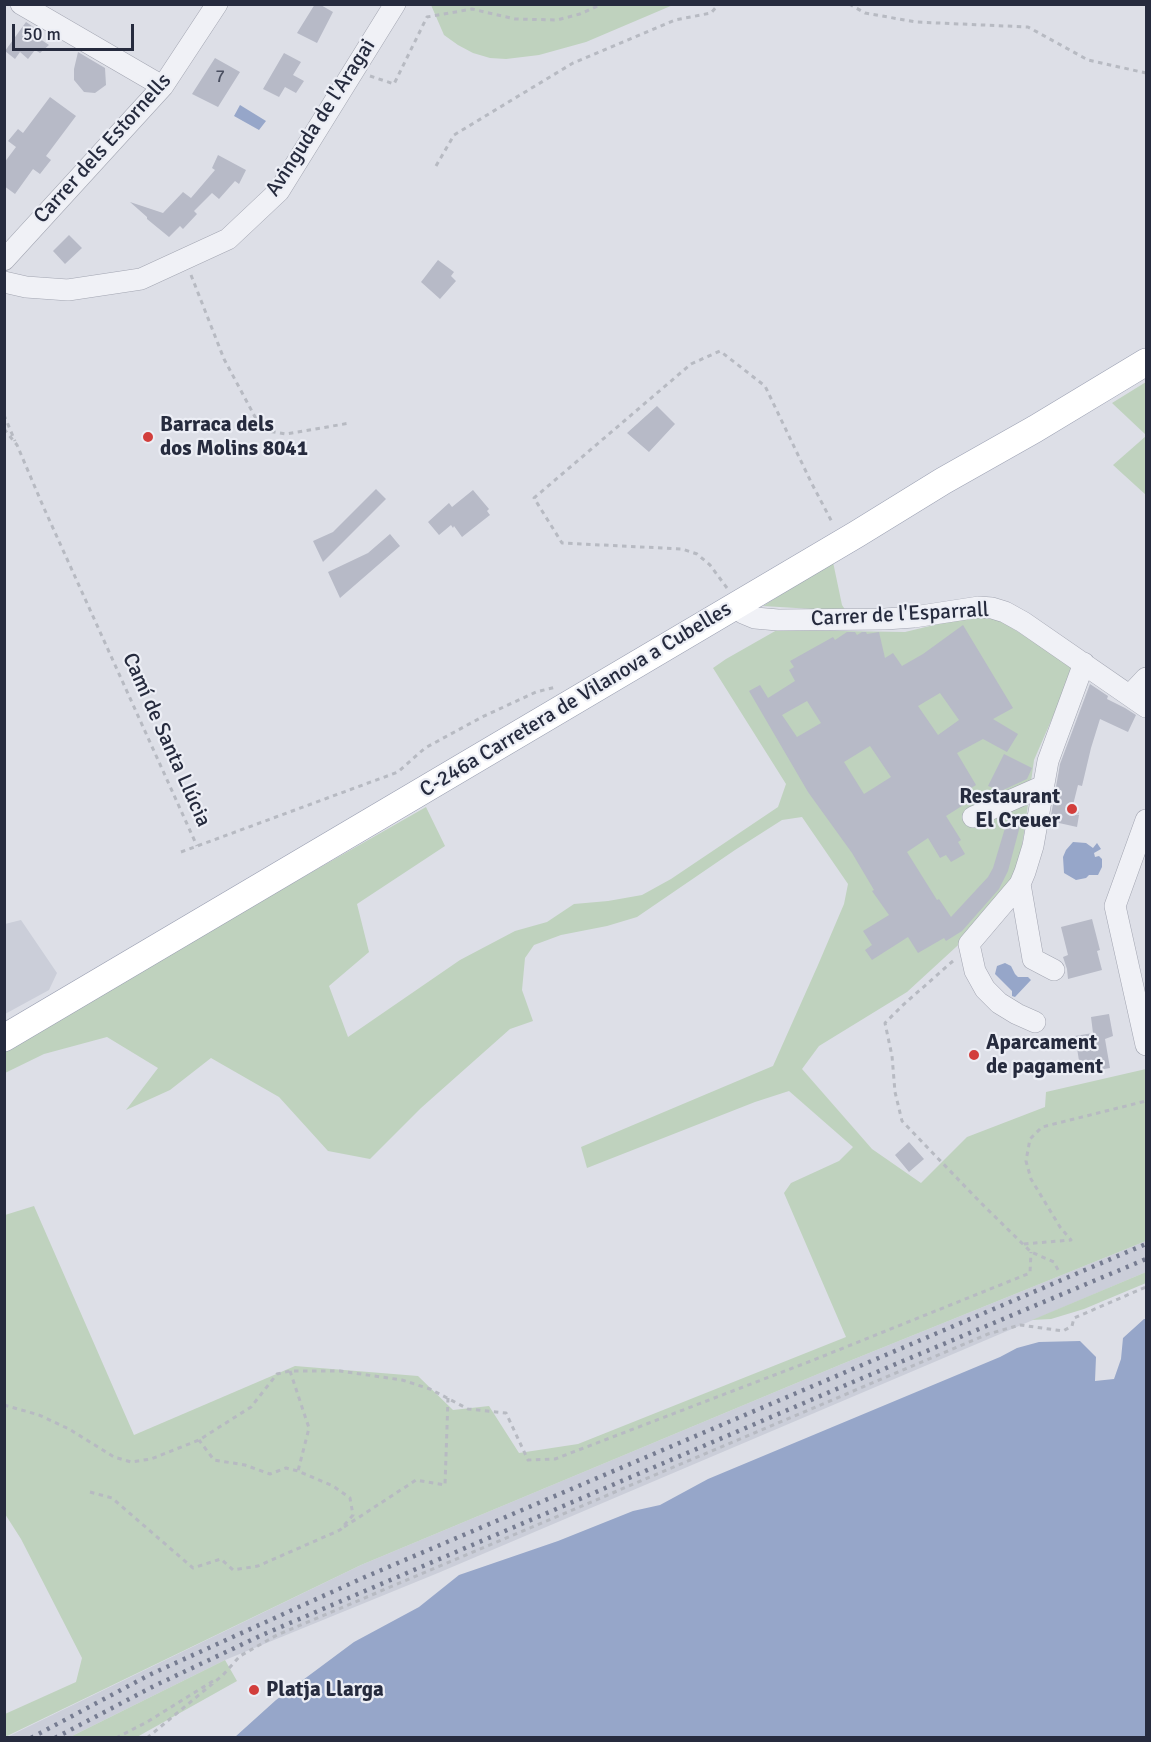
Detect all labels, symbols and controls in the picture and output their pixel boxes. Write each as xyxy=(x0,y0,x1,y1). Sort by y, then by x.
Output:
scale bar xyxy=(15,12,136,50)
text: 50 m xyxy=(23,23,61,45)
street label: Avinguda de l'Aragai xyxy=(261,35,381,201)
house number: 7 xyxy=(215,66,225,88)
street label: Carrer dels Estornells xyxy=(29,69,177,229)
place label: Barraca dels dos Molins 8041 xyxy=(160,412,308,462)
marker: Barraca dels dos Molins 8041 xyxy=(141,430,155,444)
street label: C-246a Carretera de Vilanova a Cubelles xyxy=(416,597,736,803)
street label: Carrer de l'Esparrall xyxy=(810,598,990,632)
street label: Camí de Santa Llúcia xyxy=(116,649,216,831)
place label: Restaurant El Creuer xyxy=(959,784,1060,834)
marker: Restaurant El Creuer xyxy=(1065,802,1079,816)
place label: Aparcament de pagament xyxy=(986,1030,1103,1080)
marker: Aparcament de pagament xyxy=(967,1048,981,1062)
place label: Platja Llarga xyxy=(266,1677,384,1703)
marker: Platja Llarga xyxy=(247,1683,261,1697)

